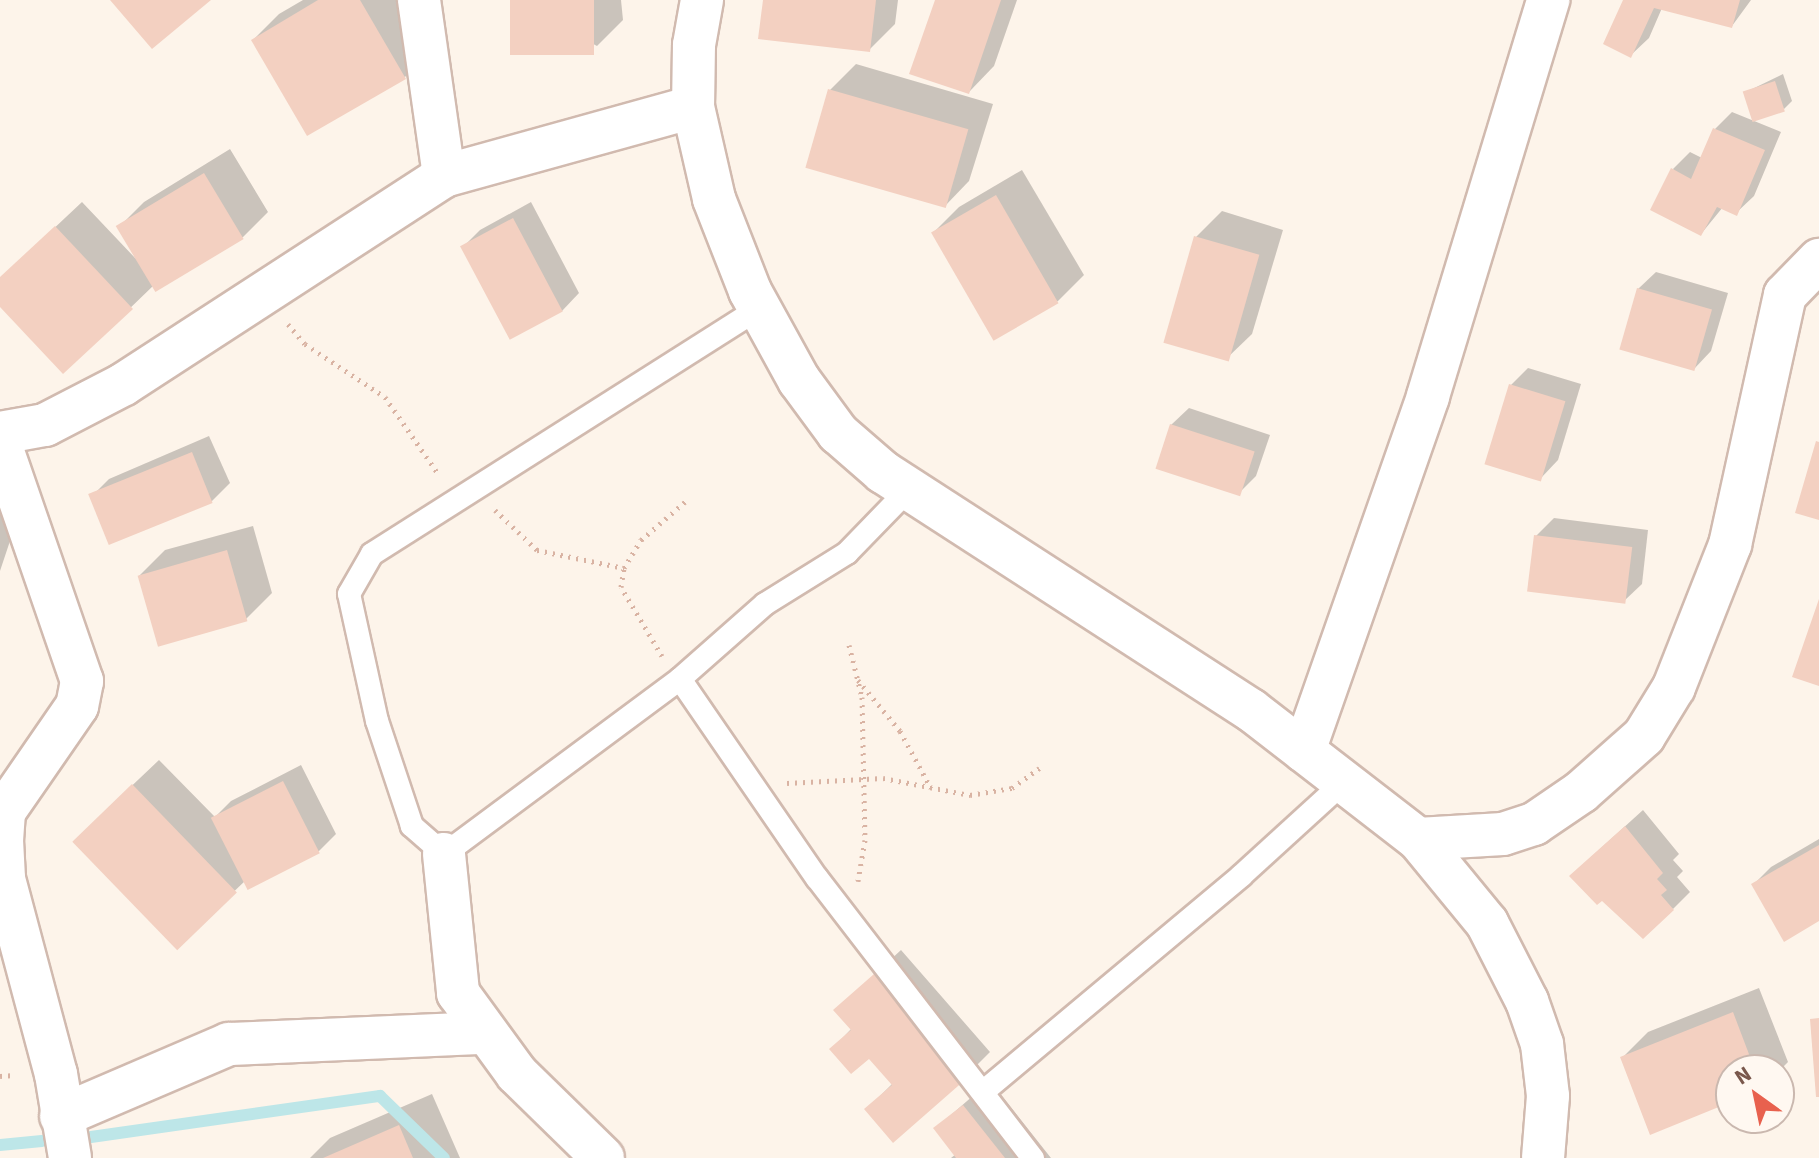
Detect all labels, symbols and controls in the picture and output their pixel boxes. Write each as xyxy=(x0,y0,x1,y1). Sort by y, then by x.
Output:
north arrow xyxy=(1715,1054,1795,1134)
text: N xyxy=(1728,1058,1758,1093)

